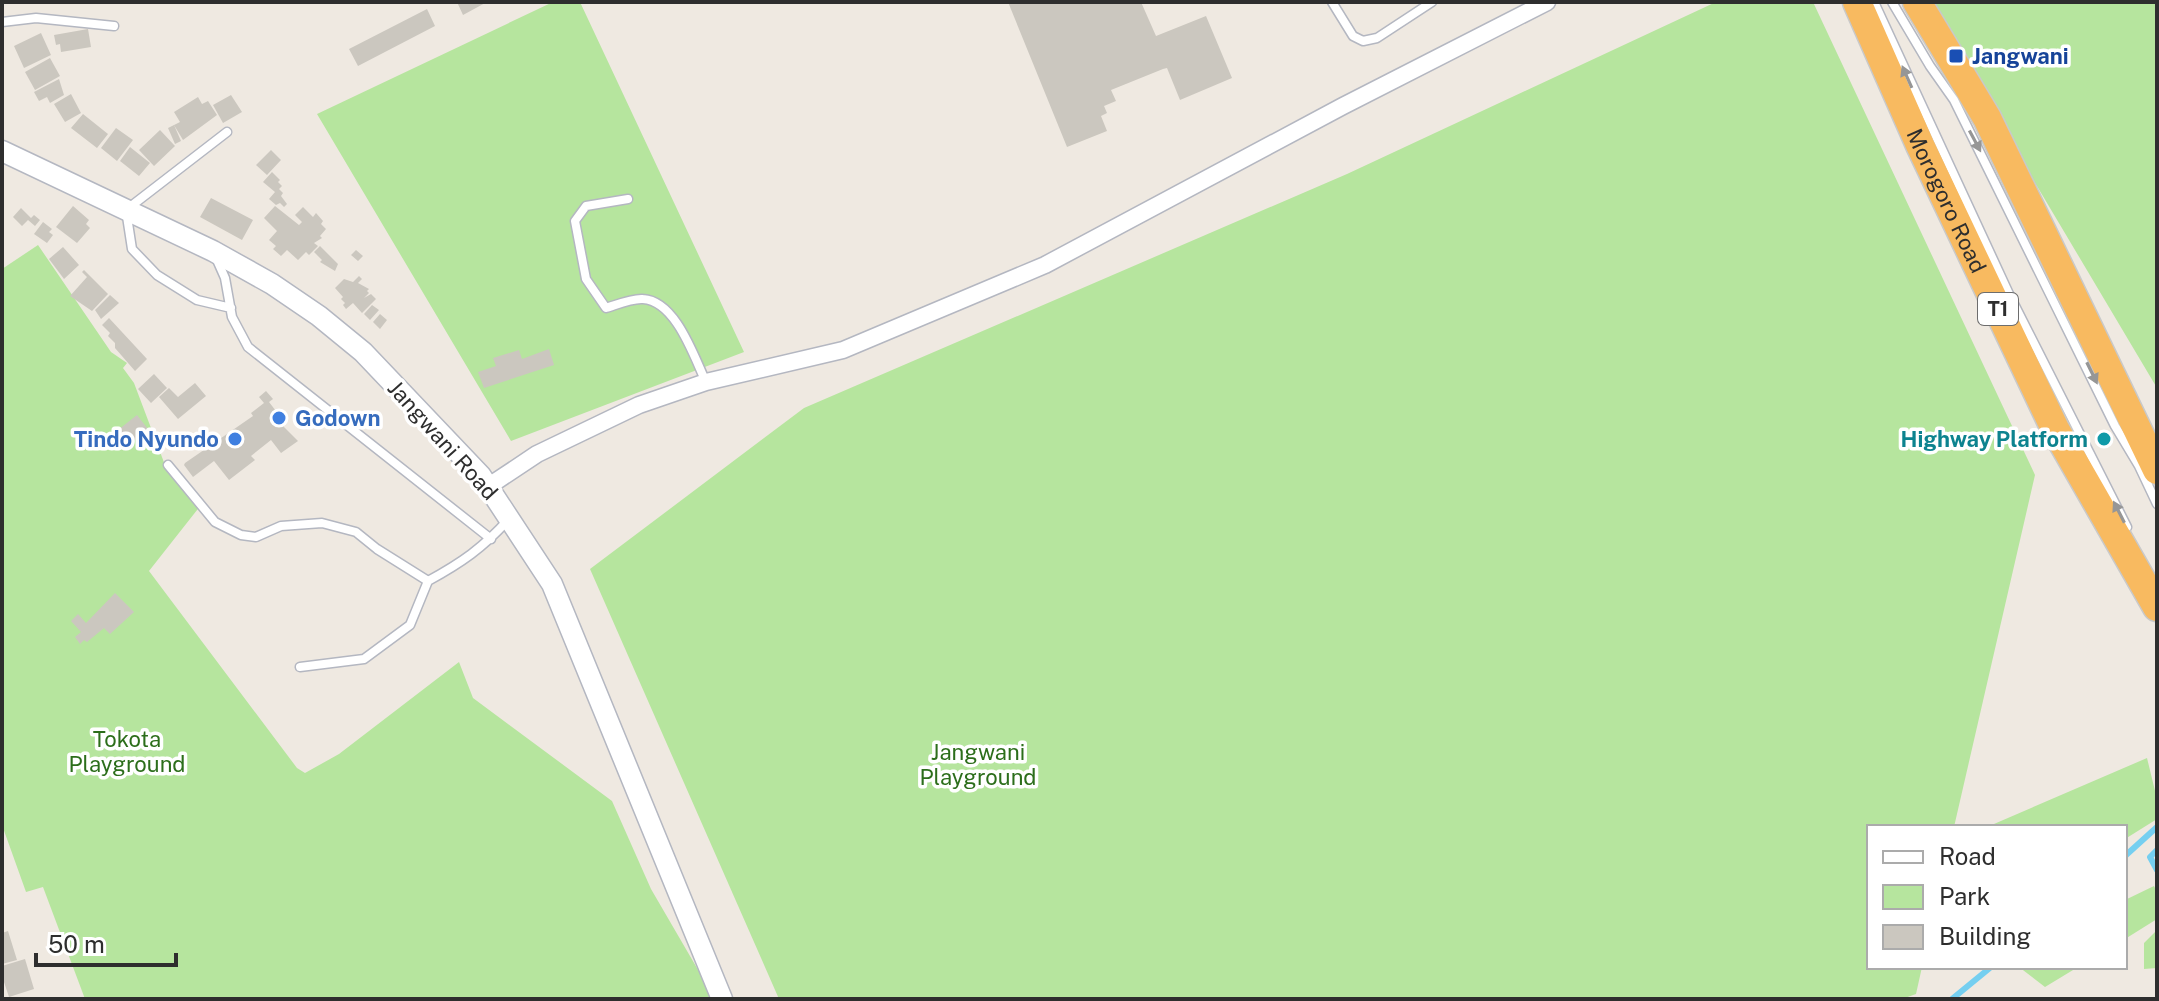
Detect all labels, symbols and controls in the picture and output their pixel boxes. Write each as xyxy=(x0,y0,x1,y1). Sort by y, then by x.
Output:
place label: Jangwani xyxy=(1972,43,2069,69)
marker: Jangwani xyxy=(1947,47,1965,65)
one-way arrow xyxy=(1900,65,1914,89)
street label: Morogoro Road xyxy=(1901,125,1992,277)
one-way arrow xyxy=(1969,129,1982,152)
road number: T1 xyxy=(1978,293,2018,325)
one-way arrow xyxy=(2085,362,2098,385)
street label: Jangwani Road xyxy=(383,375,503,505)
place label: Godown xyxy=(295,405,381,431)
marker: Godown xyxy=(270,409,288,427)
place label: Tindo Nyundo xyxy=(74,426,219,452)
place label: Highway Platform xyxy=(1900,426,2088,452)
marker: Tindo Nyundo xyxy=(226,430,244,448)
marker: Highway Platform xyxy=(2095,430,2113,448)
one-way arrow xyxy=(2113,501,2126,524)
park label: Tokota Playground xyxy=(68,726,186,777)
park label: Jangwani Playground xyxy=(919,739,1037,790)
legend xyxy=(1867,825,2127,969)
text: Road xyxy=(1939,842,1996,870)
text: Park xyxy=(1939,882,1990,910)
scale bar xyxy=(36,917,176,967)
text: Building xyxy=(1939,922,2031,950)
text: 50 m xyxy=(48,930,105,958)

